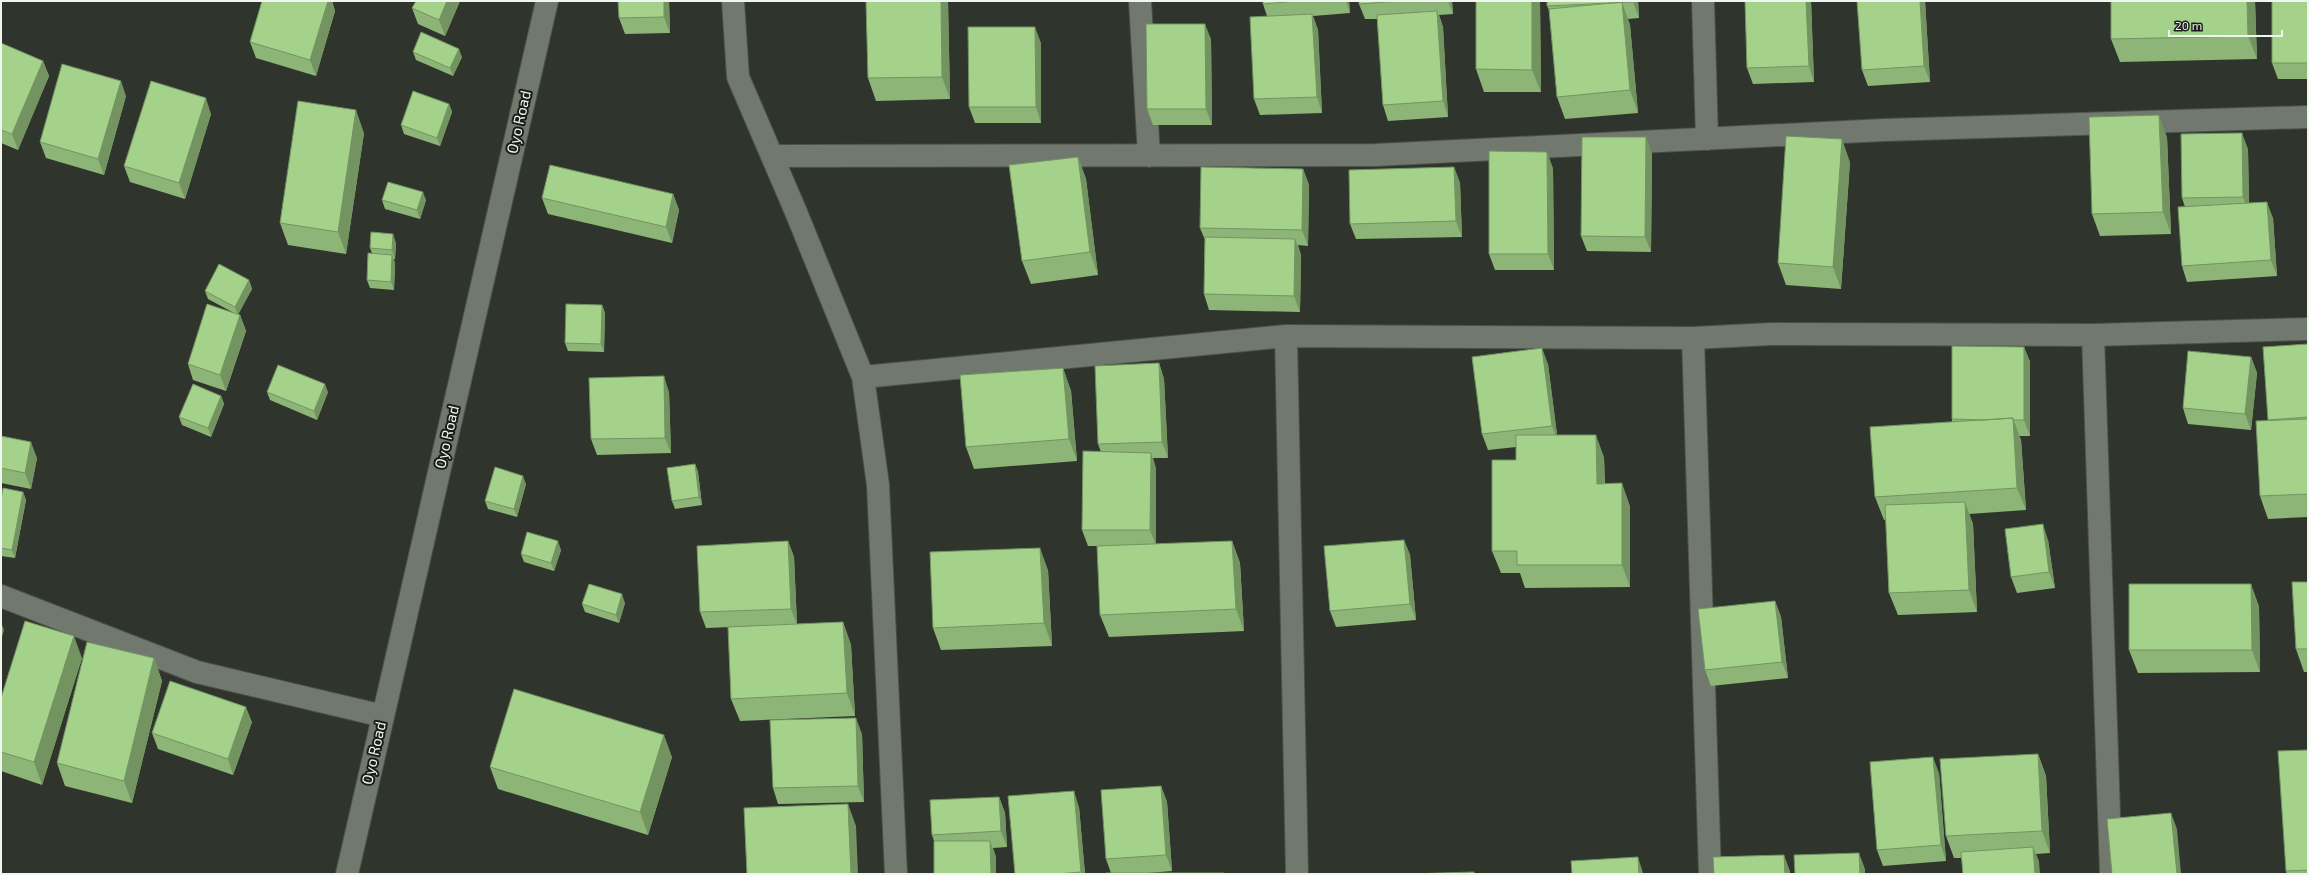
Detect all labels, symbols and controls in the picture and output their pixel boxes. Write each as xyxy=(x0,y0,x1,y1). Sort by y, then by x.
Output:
scale bar xyxy=(2169,12,2282,38)
text: 20 m xyxy=(2175,18,2202,32)
street label: Oyo Road xyxy=(502,88,534,155)
street label: Oyo Road xyxy=(430,403,462,470)
street label: Oyo Road xyxy=(357,719,389,786)

